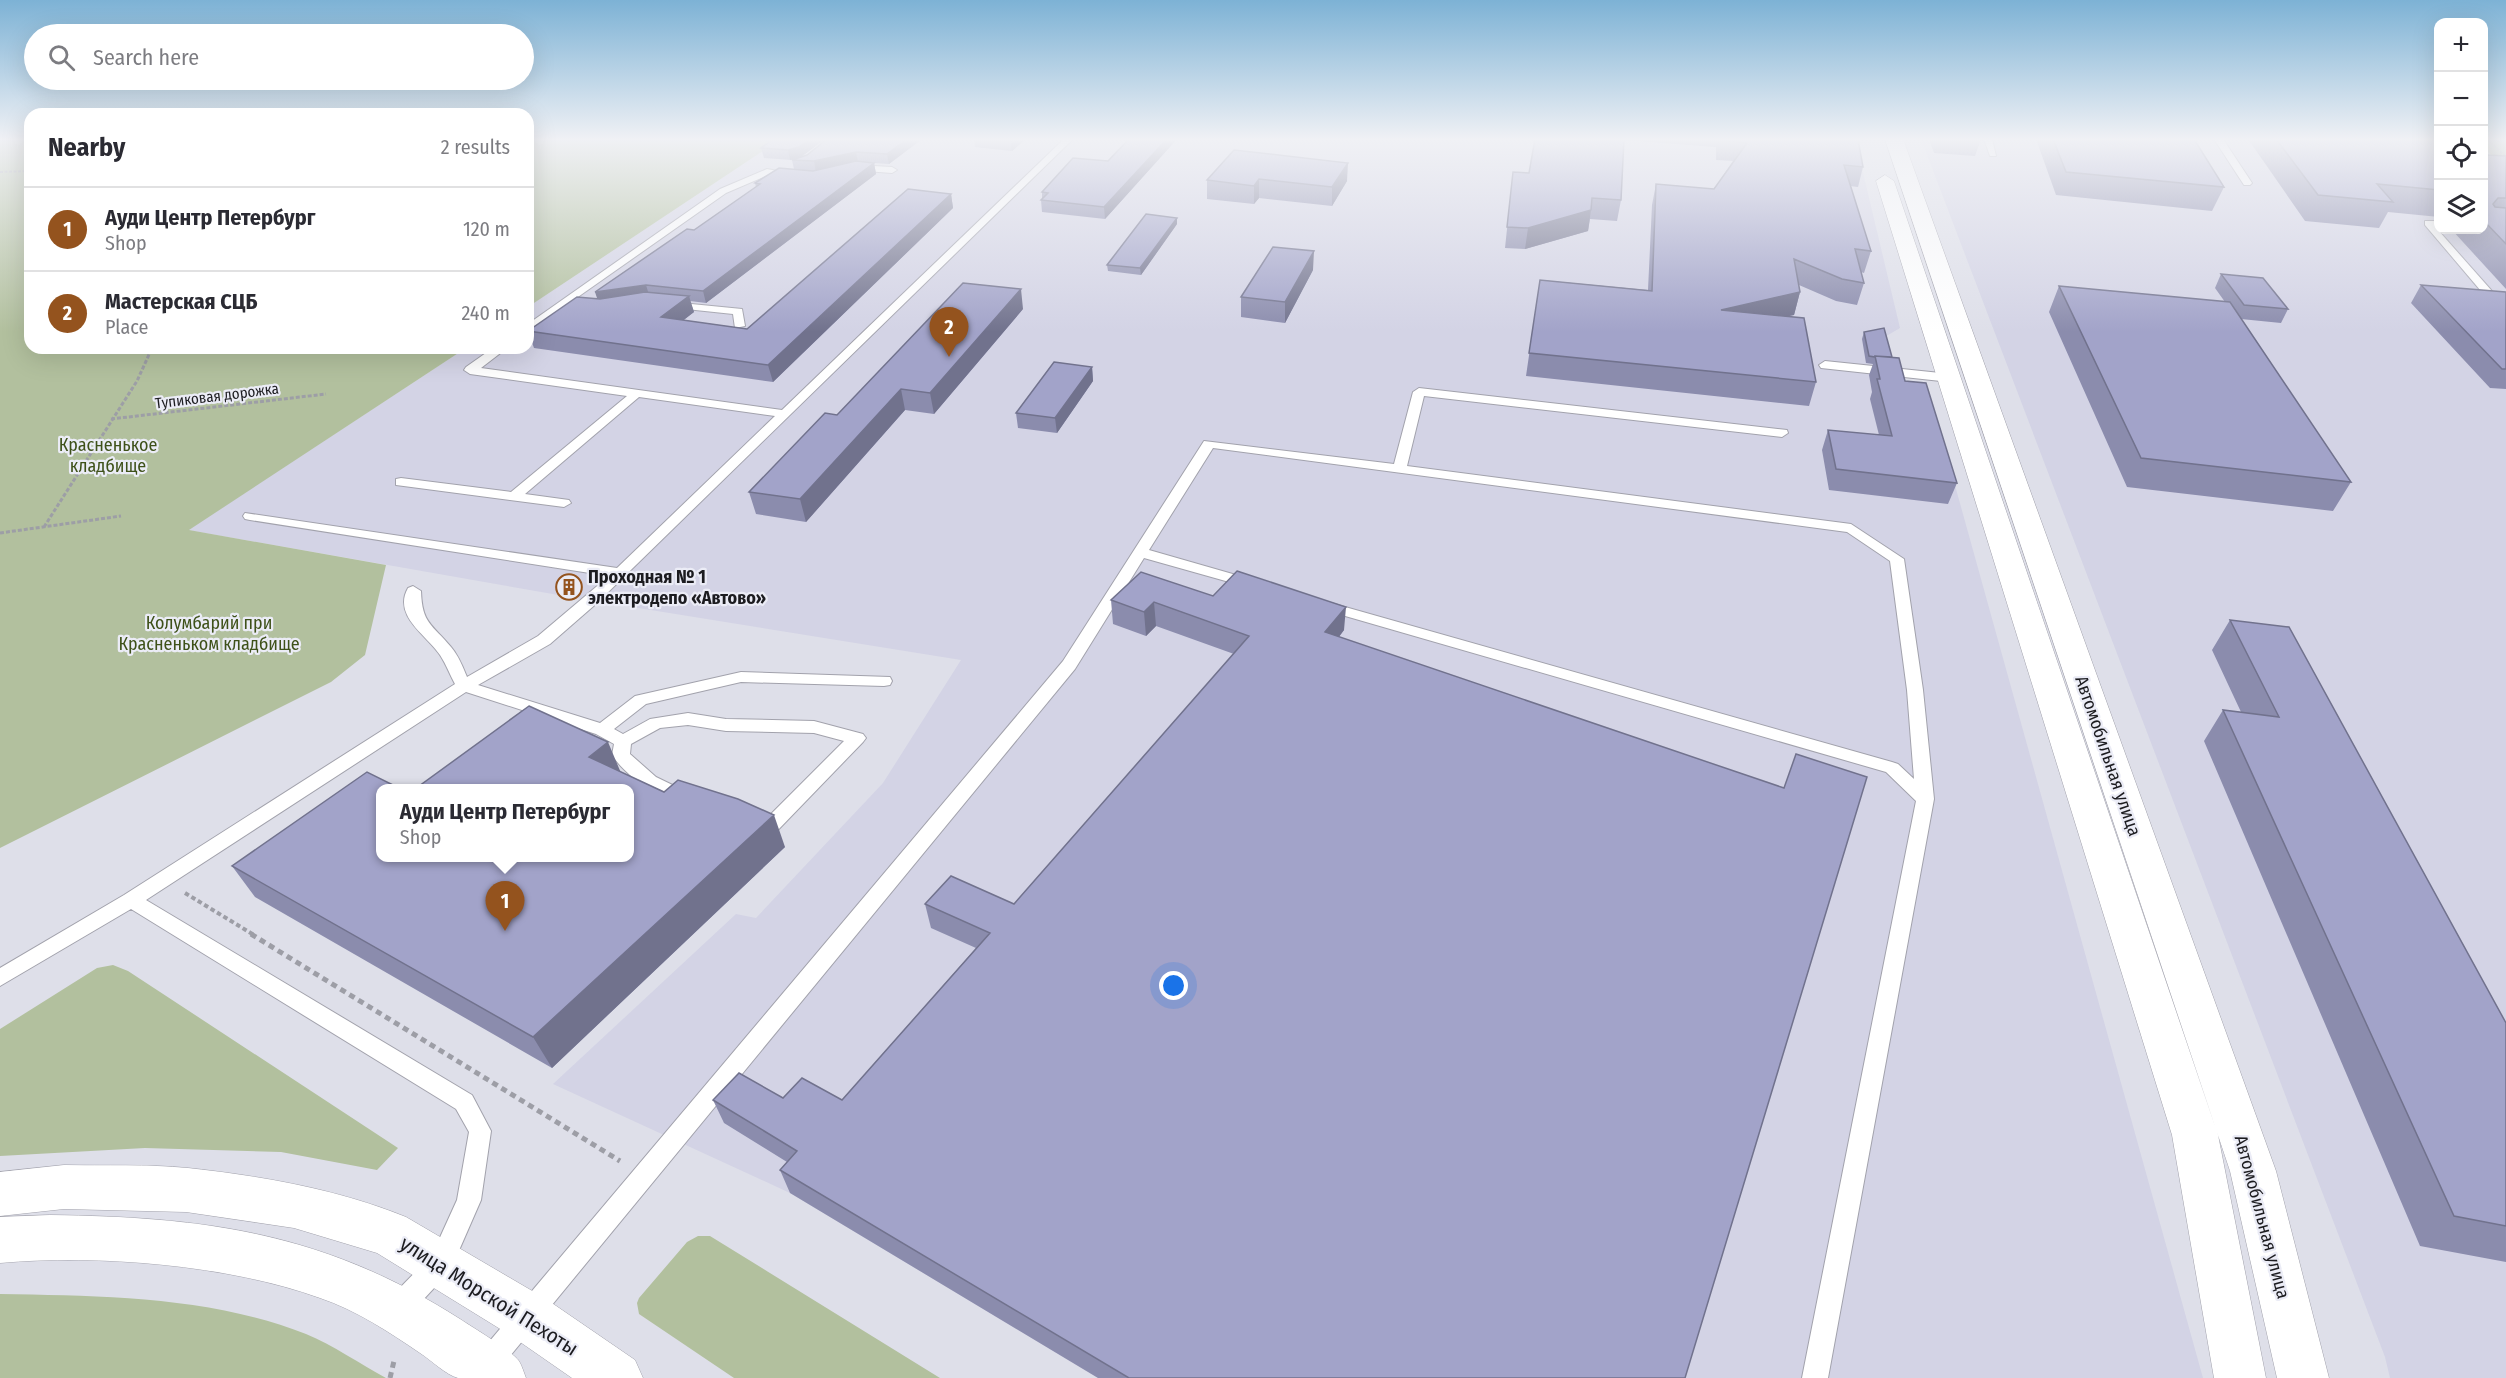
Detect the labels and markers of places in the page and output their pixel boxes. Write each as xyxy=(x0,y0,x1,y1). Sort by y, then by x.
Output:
pin: 2 xyxy=(930,308,968,357)
place label: Проходная № 1 электродепо «Автово» xyxy=(588,566,766,609)
building icon: Проходная № 1 электродепо «Автово» xyxy=(554,572,584,602)
pin: 1 xyxy=(486,882,524,931)

